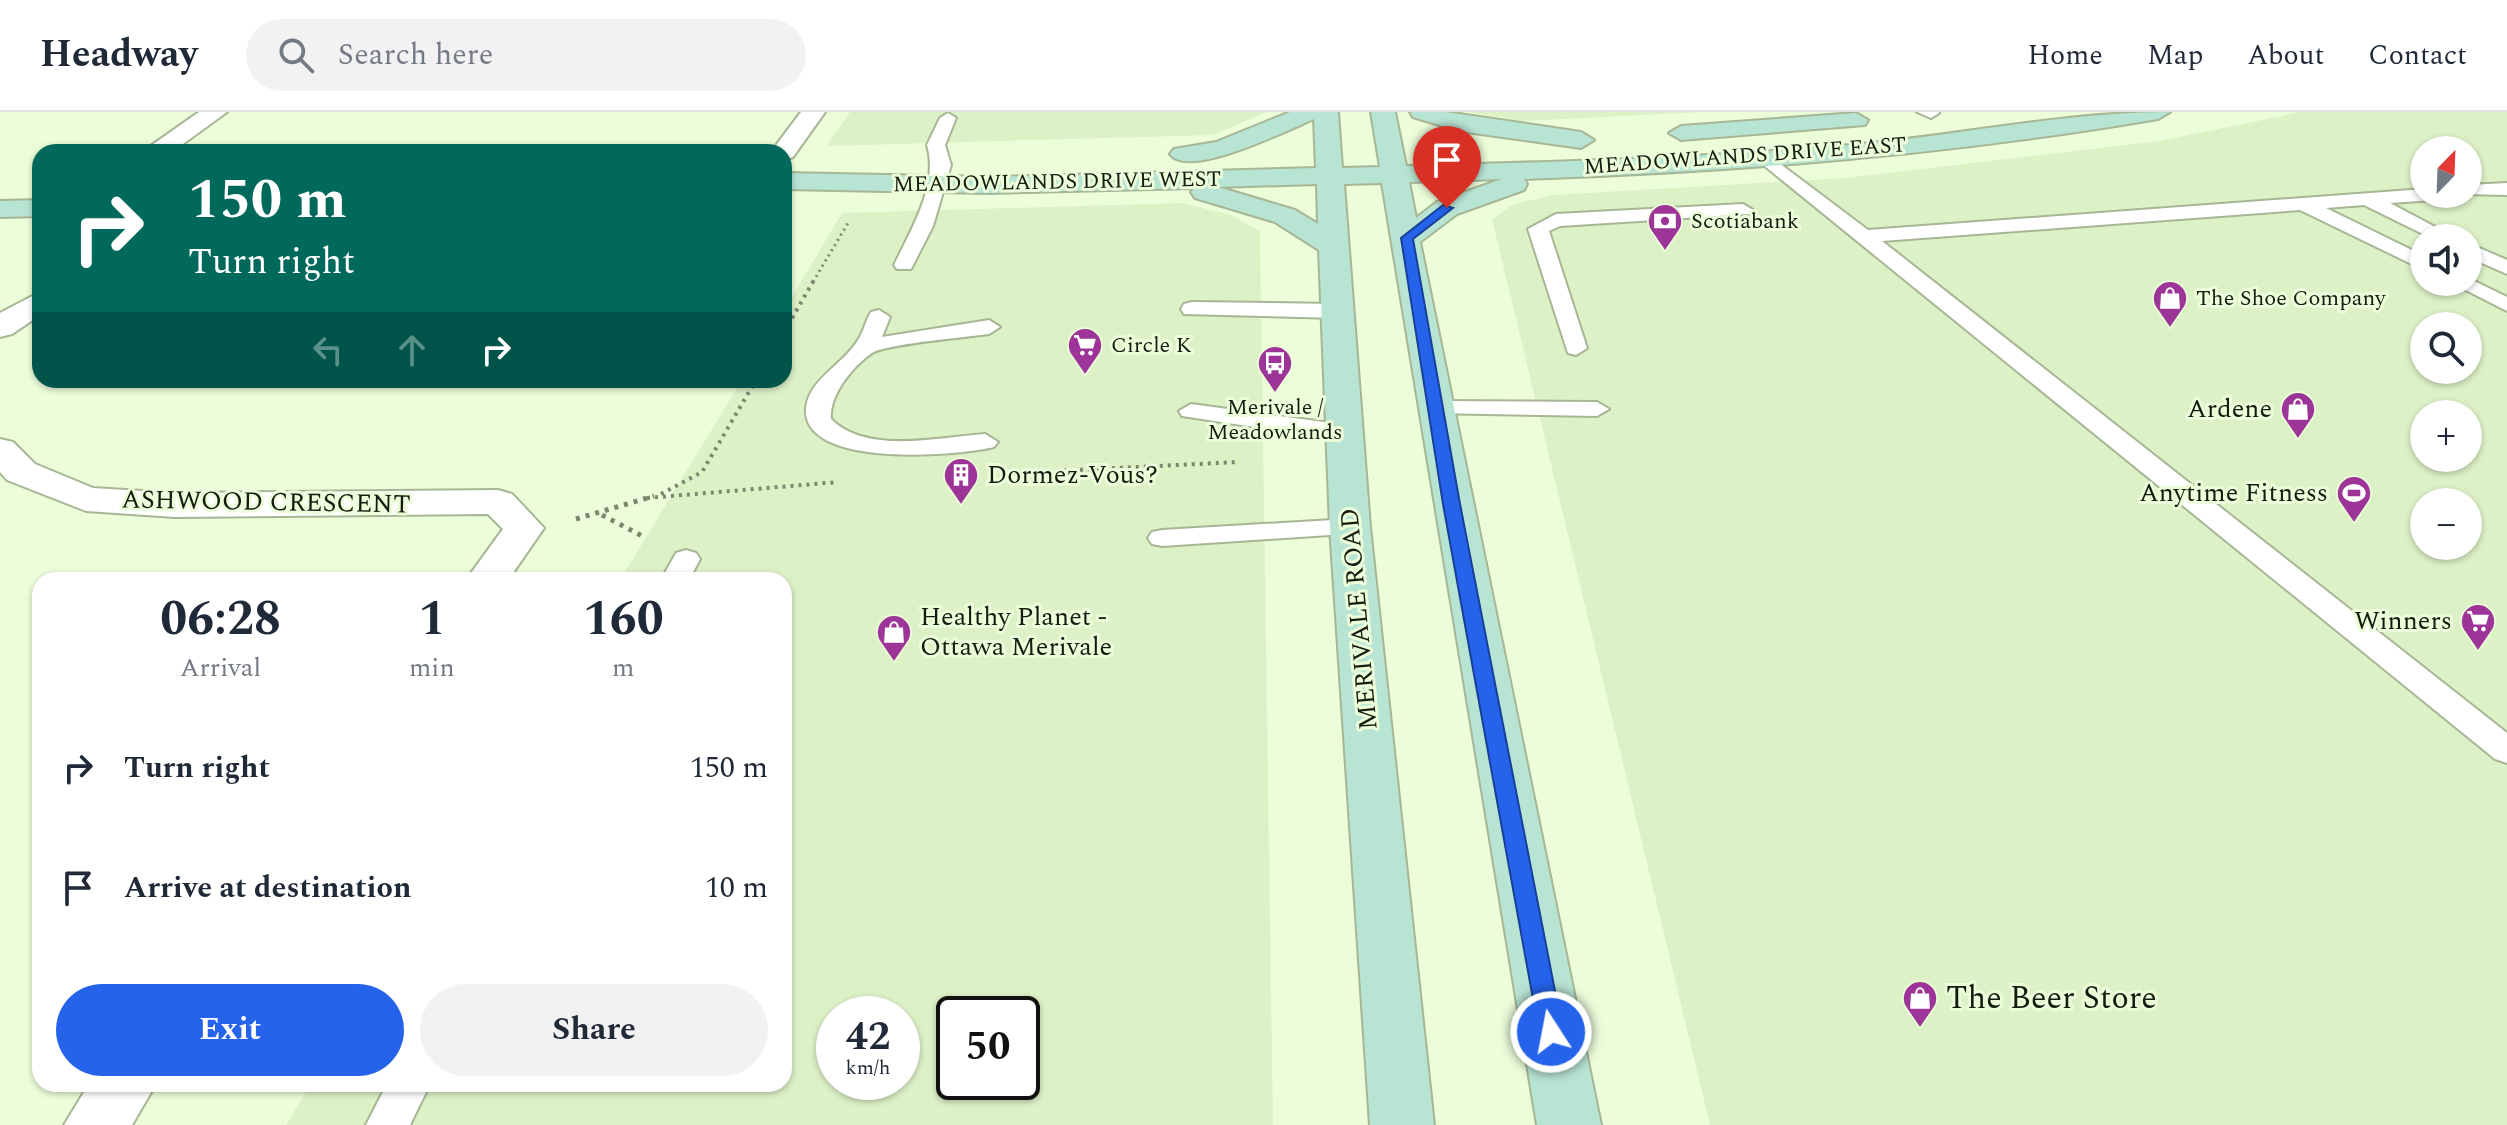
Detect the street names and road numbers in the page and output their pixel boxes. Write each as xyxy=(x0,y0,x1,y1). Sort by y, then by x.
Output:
street label: MEADOWLANDS DRIVE EAST xyxy=(1583,128,1907,184)
street label: MEADOWLANDS DRIVE WEST xyxy=(893,163,1221,201)
street label: ASHWOOD CRESCENT xyxy=(121,479,411,525)
street label: MERIVALE ROAD xyxy=(1329,506,1389,732)

